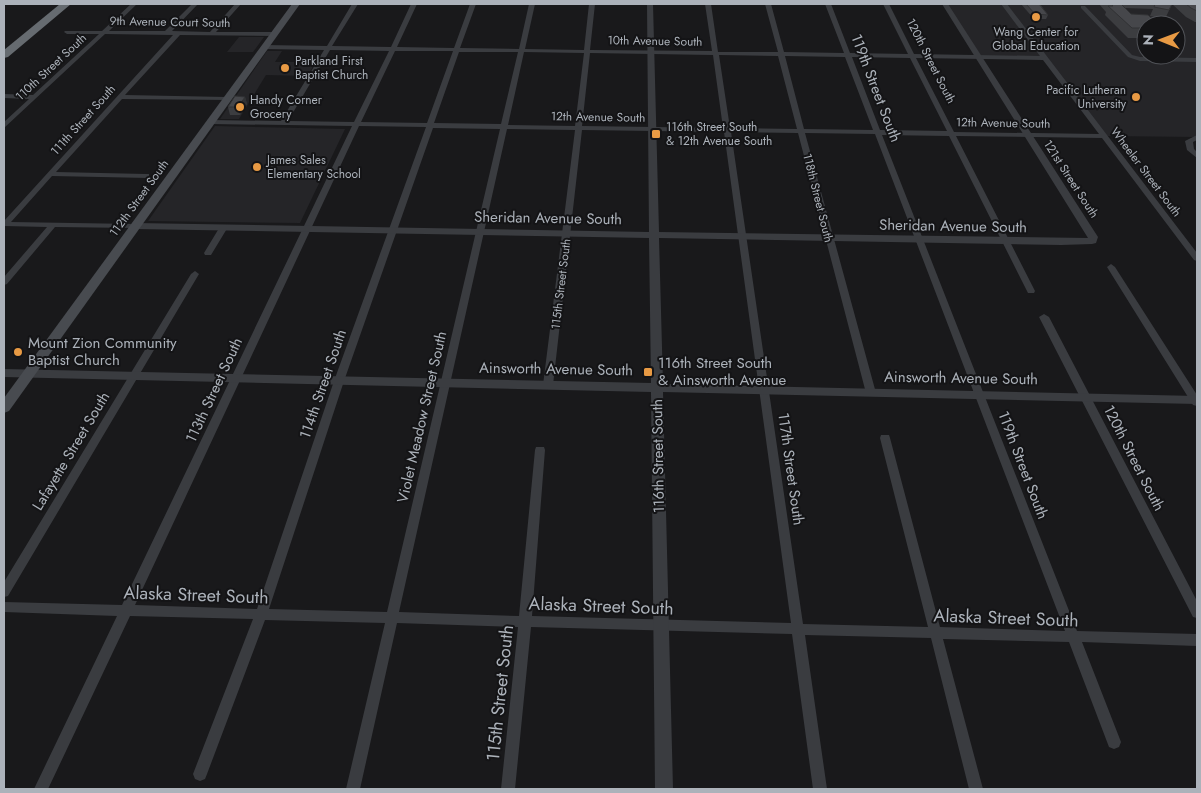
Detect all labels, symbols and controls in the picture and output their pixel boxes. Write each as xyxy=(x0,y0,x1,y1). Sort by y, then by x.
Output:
marker: Wang Center for Global Education xyxy=(1030,11,1042,23)
street label: 9th Avenue Court South xyxy=(109,12,231,32)
street label: 120th Street South xyxy=(902,15,960,107)
north arrow xyxy=(1136,15,1186,65)
place label: Wang Center for Global Education xyxy=(992,23,1080,55)
street label: 110th Street South xyxy=(11,29,91,105)
street label: 10th Avenue South xyxy=(607,31,703,51)
street label: 119th Street South xyxy=(845,31,907,145)
text: N xyxy=(1138,34,1158,46)
place label: Parkland First Baptist Church xyxy=(295,52,368,84)
marker: Parkland First Baptist Church xyxy=(279,62,291,74)
street label: 111th Street South xyxy=(46,81,120,159)
place label: Pacific Lutheran University xyxy=(1046,81,1127,113)
place label: Handy Corner Grocery xyxy=(250,91,323,123)
marker: Pacific Lutheran University xyxy=(1130,91,1142,103)
marker: Handy Corner Grocery xyxy=(234,101,246,113)
street label: 12th Avenue South xyxy=(551,107,645,127)
street label: 12th Avenue South xyxy=(956,113,1050,133)
place label: 116th Street South & 12th Avenue South xyxy=(666,118,772,150)
street label: Wheeler Street South xyxy=(1106,123,1186,221)
marker: 116th Street South & 12th Avenue South xyxy=(650,128,662,140)
street label: 121st Street South xyxy=(1039,136,1103,222)
place label: James Sales Elementary School xyxy=(265,151,361,183)
street label: 118th Street South xyxy=(798,152,838,244)
street label: 112th Street South xyxy=(105,156,173,240)
marker: James Sales Elementary School xyxy=(251,161,263,173)
street label: Sheridan Avenue South xyxy=(474,206,622,230)
street label: Sheridan Avenue South xyxy=(879,214,1027,238)
street label: 115th Street South xyxy=(547,238,575,330)
street label: 114th Street South xyxy=(294,326,352,442)
street label: Violet Meadow Street South xyxy=(392,329,452,505)
place label: Mount Zion Community Baptist Church xyxy=(28,332,177,371)
street label: 113th Street South xyxy=(180,334,248,446)
marker: Mount Zion Community Baptist Church xyxy=(12,346,24,358)
place label: 116th Street South & Ainsworth Avenue xyxy=(658,352,787,391)
street label: Ainsworth Avenue South xyxy=(479,357,633,381)
marker: 116th Street South & Ainsworth Avenue xyxy=(642,366,654,378)
street label: Ainsworth Avenue South xyxy=(884,366,1038,390)
street label: Lafayette Street South xyxy=(27,387,115,515)
street label: 116th Street South xyxy=(646,399,670,513)
street label: 120th Street South xyxy=(1098,401,1170,515)
street label: 119th Street South xyxy=(992,408,1054,522)
street label: 117th Street South xyxy=(772,411,810,527)
street label: Alaska Street South xyxy=(123,579,269,611)
street label: Alaska Street South xyxy=(528,590,674,622)
street label: Alaska Street South xyxy=(933,602,1079,634)
street label: 115th Street South xyxy=(480,624,520,762)

